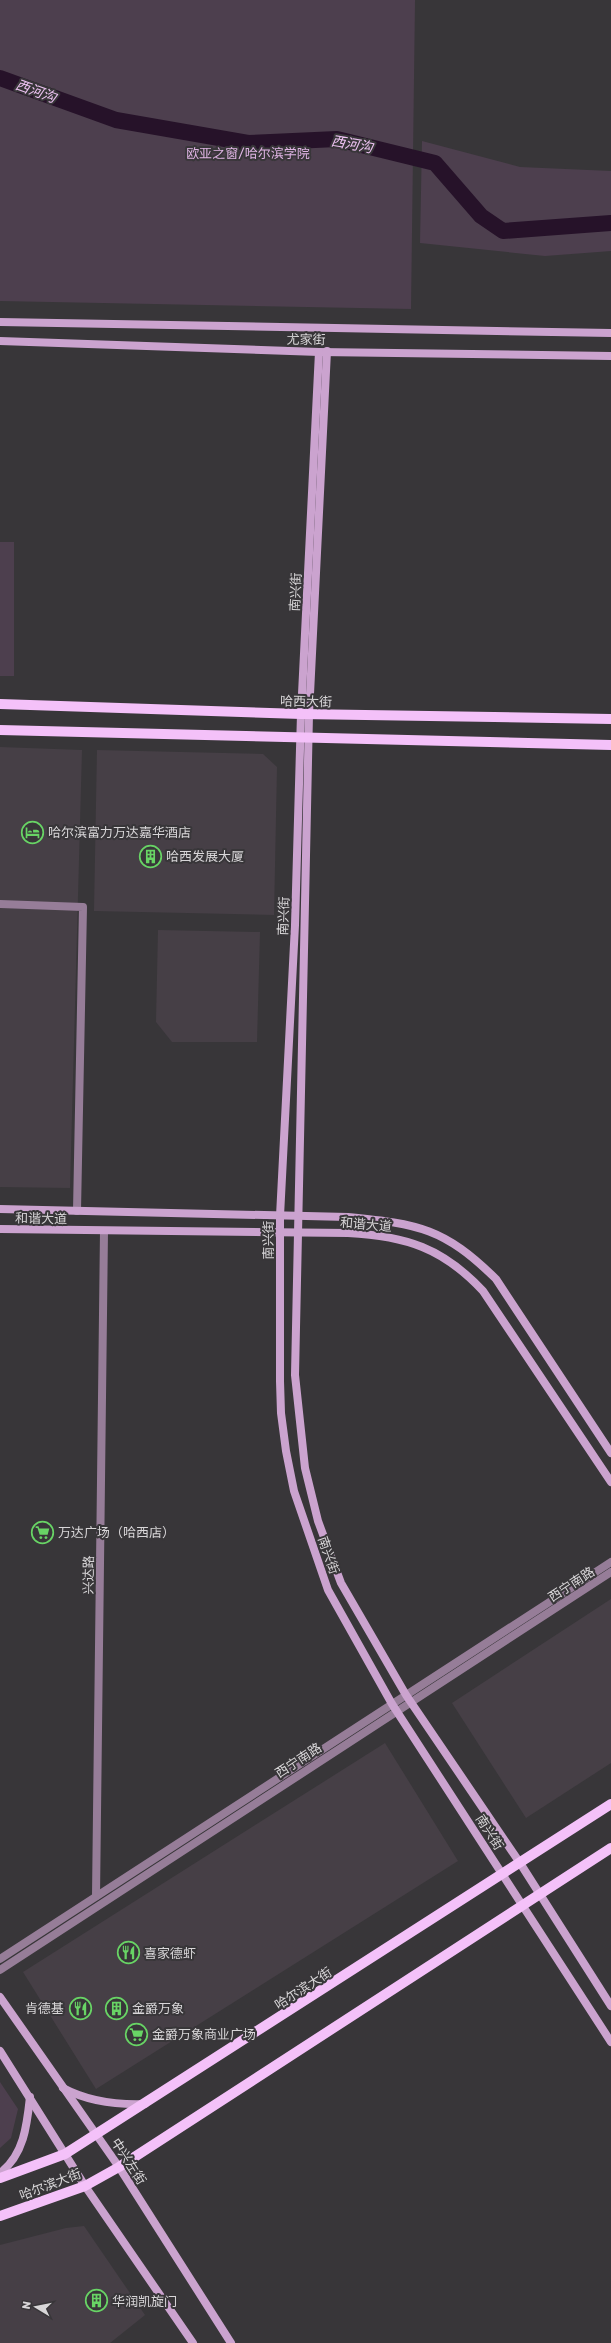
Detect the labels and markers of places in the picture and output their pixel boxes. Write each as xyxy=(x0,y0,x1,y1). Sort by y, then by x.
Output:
hotel icon: 哈尔滨富力万达嘉华酒店 xyxy=(20,819,46,845)
place label: 哈尔滨富力万达嘉华酒店 xyxy=(48,825,191,840)
building icon: 哈西发展大厦 xyxy=(137,843,163,869)
place label: 哈西发展大厦 xyxy=(166,849,244,864)
supermarket icon: 万达广场（哈西店） xyxy=(30,1519,56,1545)
place label: 万达广场（哈西店） xyxy=(58,1525,175,1540)
restaurant icon: 喜家德虾 xyxy=(115,1940,141,1966)
place label: 喜家德虾 xyxy=(144,1946,196,1961)
restaurant icon: 肯德基 xyxy=(67,1995,93,2021)
building icon: 金爵万象 xyxy=(103,1995,129,2021)
place label: 肯德基 xyxy=(25,2001,64,2016)
place label: 金爵万象 xyxy=(132,2001,184,2016)
supermarket icon: 金爵万象商业广场 xyxy=(124,2021,150,2047)
place label: 金爵万象商业广场 xyxy=(152,2027,256,2042)
building icon: 华润凯旋门 xyxy=(83,2288,109,2314)
place label: 华润凯旋门 xyxy=(112,2294,177,2309)

